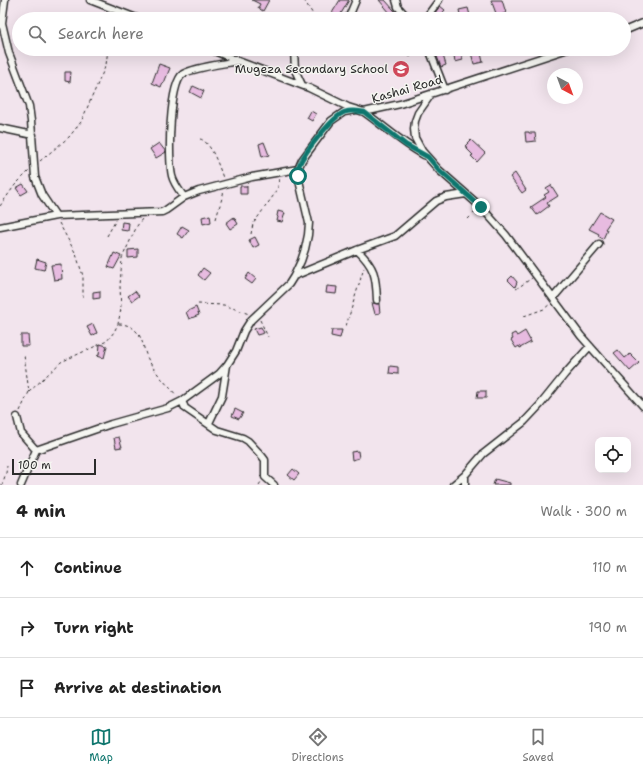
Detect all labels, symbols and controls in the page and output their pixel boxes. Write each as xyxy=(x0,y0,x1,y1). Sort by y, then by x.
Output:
search box xyxy=(12,12,631,56)
icon: search xyxy=(26,23,48,45)
text: Search here xyxy=(58,24,144,44)
school or university icon: Mugeza Secondary School xyxy=(391,59,411,79)
place label: Mugeza Secondary School xyxy=(235,61,388,77)
north arrow xyxy=(547,68,583,104)
street label: Kashai Road xyxy=(370,71,445,107)
route start xyxy=(289,167,307,185)
route end xyxy=(472,198,490,216)
map controls xyxy=(595,437,631,473)
button: locate xyxy=(595,437,631,473)
scale bar xyxy=(12,457,96,476)
text: 100 m xyxy=(18,458,51,473)
text: 4 min xyxy=(16,500,66,522)
text: Walk · 300 m xyxy=(540,503,627,520)
icon: ahead xyxy=(16,557,38,579)
text: Continue xyxy=(54,558,122,578)
text: 110 m xyxy=(592,559,627,576)
icon: right xyxy=(16,617,38,639)
text: Turn right xyxy=(54,618,134,638)
text: 190 m xyxy=(588,619,627,636)
icon: arrive xyxy=(16,677,38,699)
text: Arrive at destination xyxy=(54,678,222,698)
tab: Map xyxy=(89,726,113,765)
tab: Directions xyxy=(291,726,344,765)
tab: Saved xyxy=(522,726,554,765)

